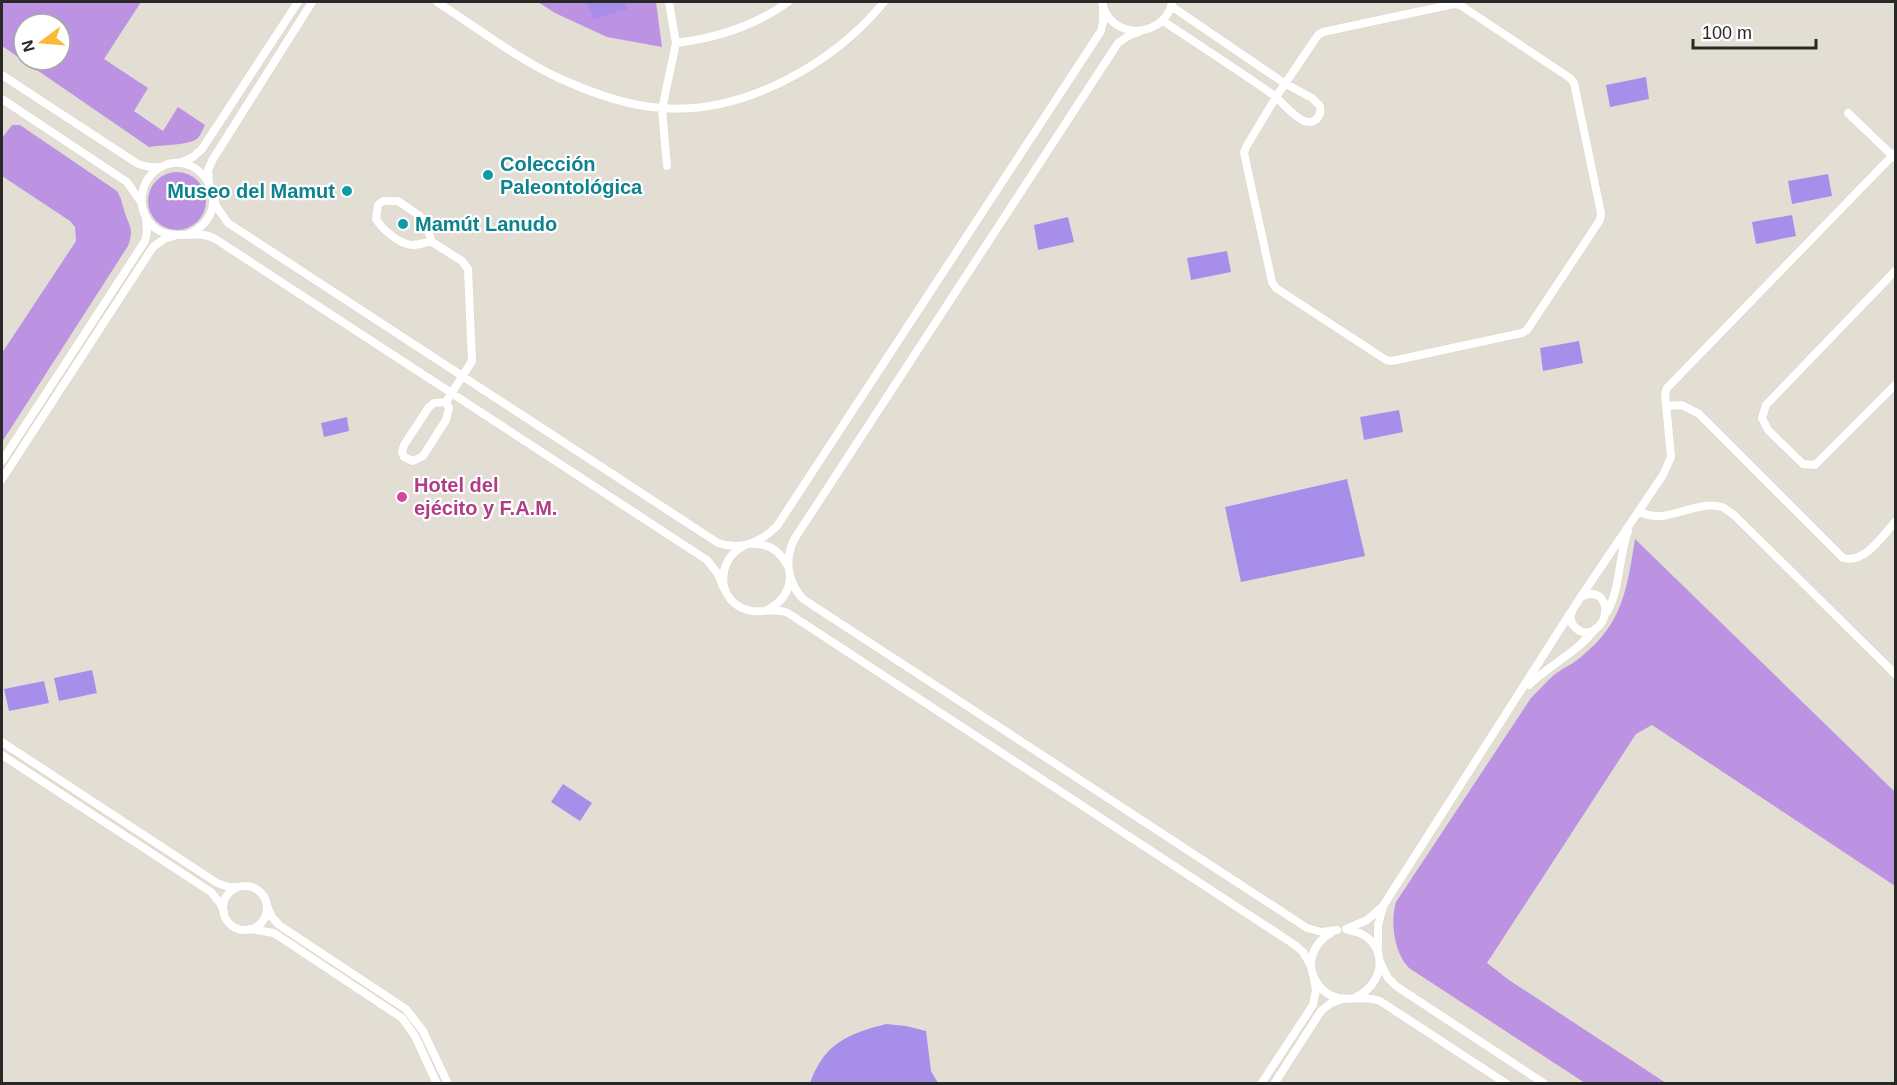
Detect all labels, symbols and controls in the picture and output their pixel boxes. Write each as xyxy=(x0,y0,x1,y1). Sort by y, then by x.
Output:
north arrow xyxy=(12,12,72,72)
scale bar xyxy=(1693,12,1816,50)
text: 100 m xyxy=(1702,23,1752,43)
text: N xyxy=(18,38,38,54)
place label: Colección Paleontológica xyxy=(500,153,643,198)
marker: Colección Paleontológica xyxy=(481,168,495,182)
place label: Museo del Mamut xyxy=(167,180,335,202)
marker: Museo del Mamut xyxy=(340,184,354,198)
place label: Mamút Lanudo xyxy=(415,213,557,235)
marker: Mamút Lanudo xyxy=(396,217,410,231)
place label: Hotel del ejécito y F.A.M. xyxy=(414,474,557,519)
marker: Hotel del ejécito y F.A.M. xyxy=(395,490,409,504)

